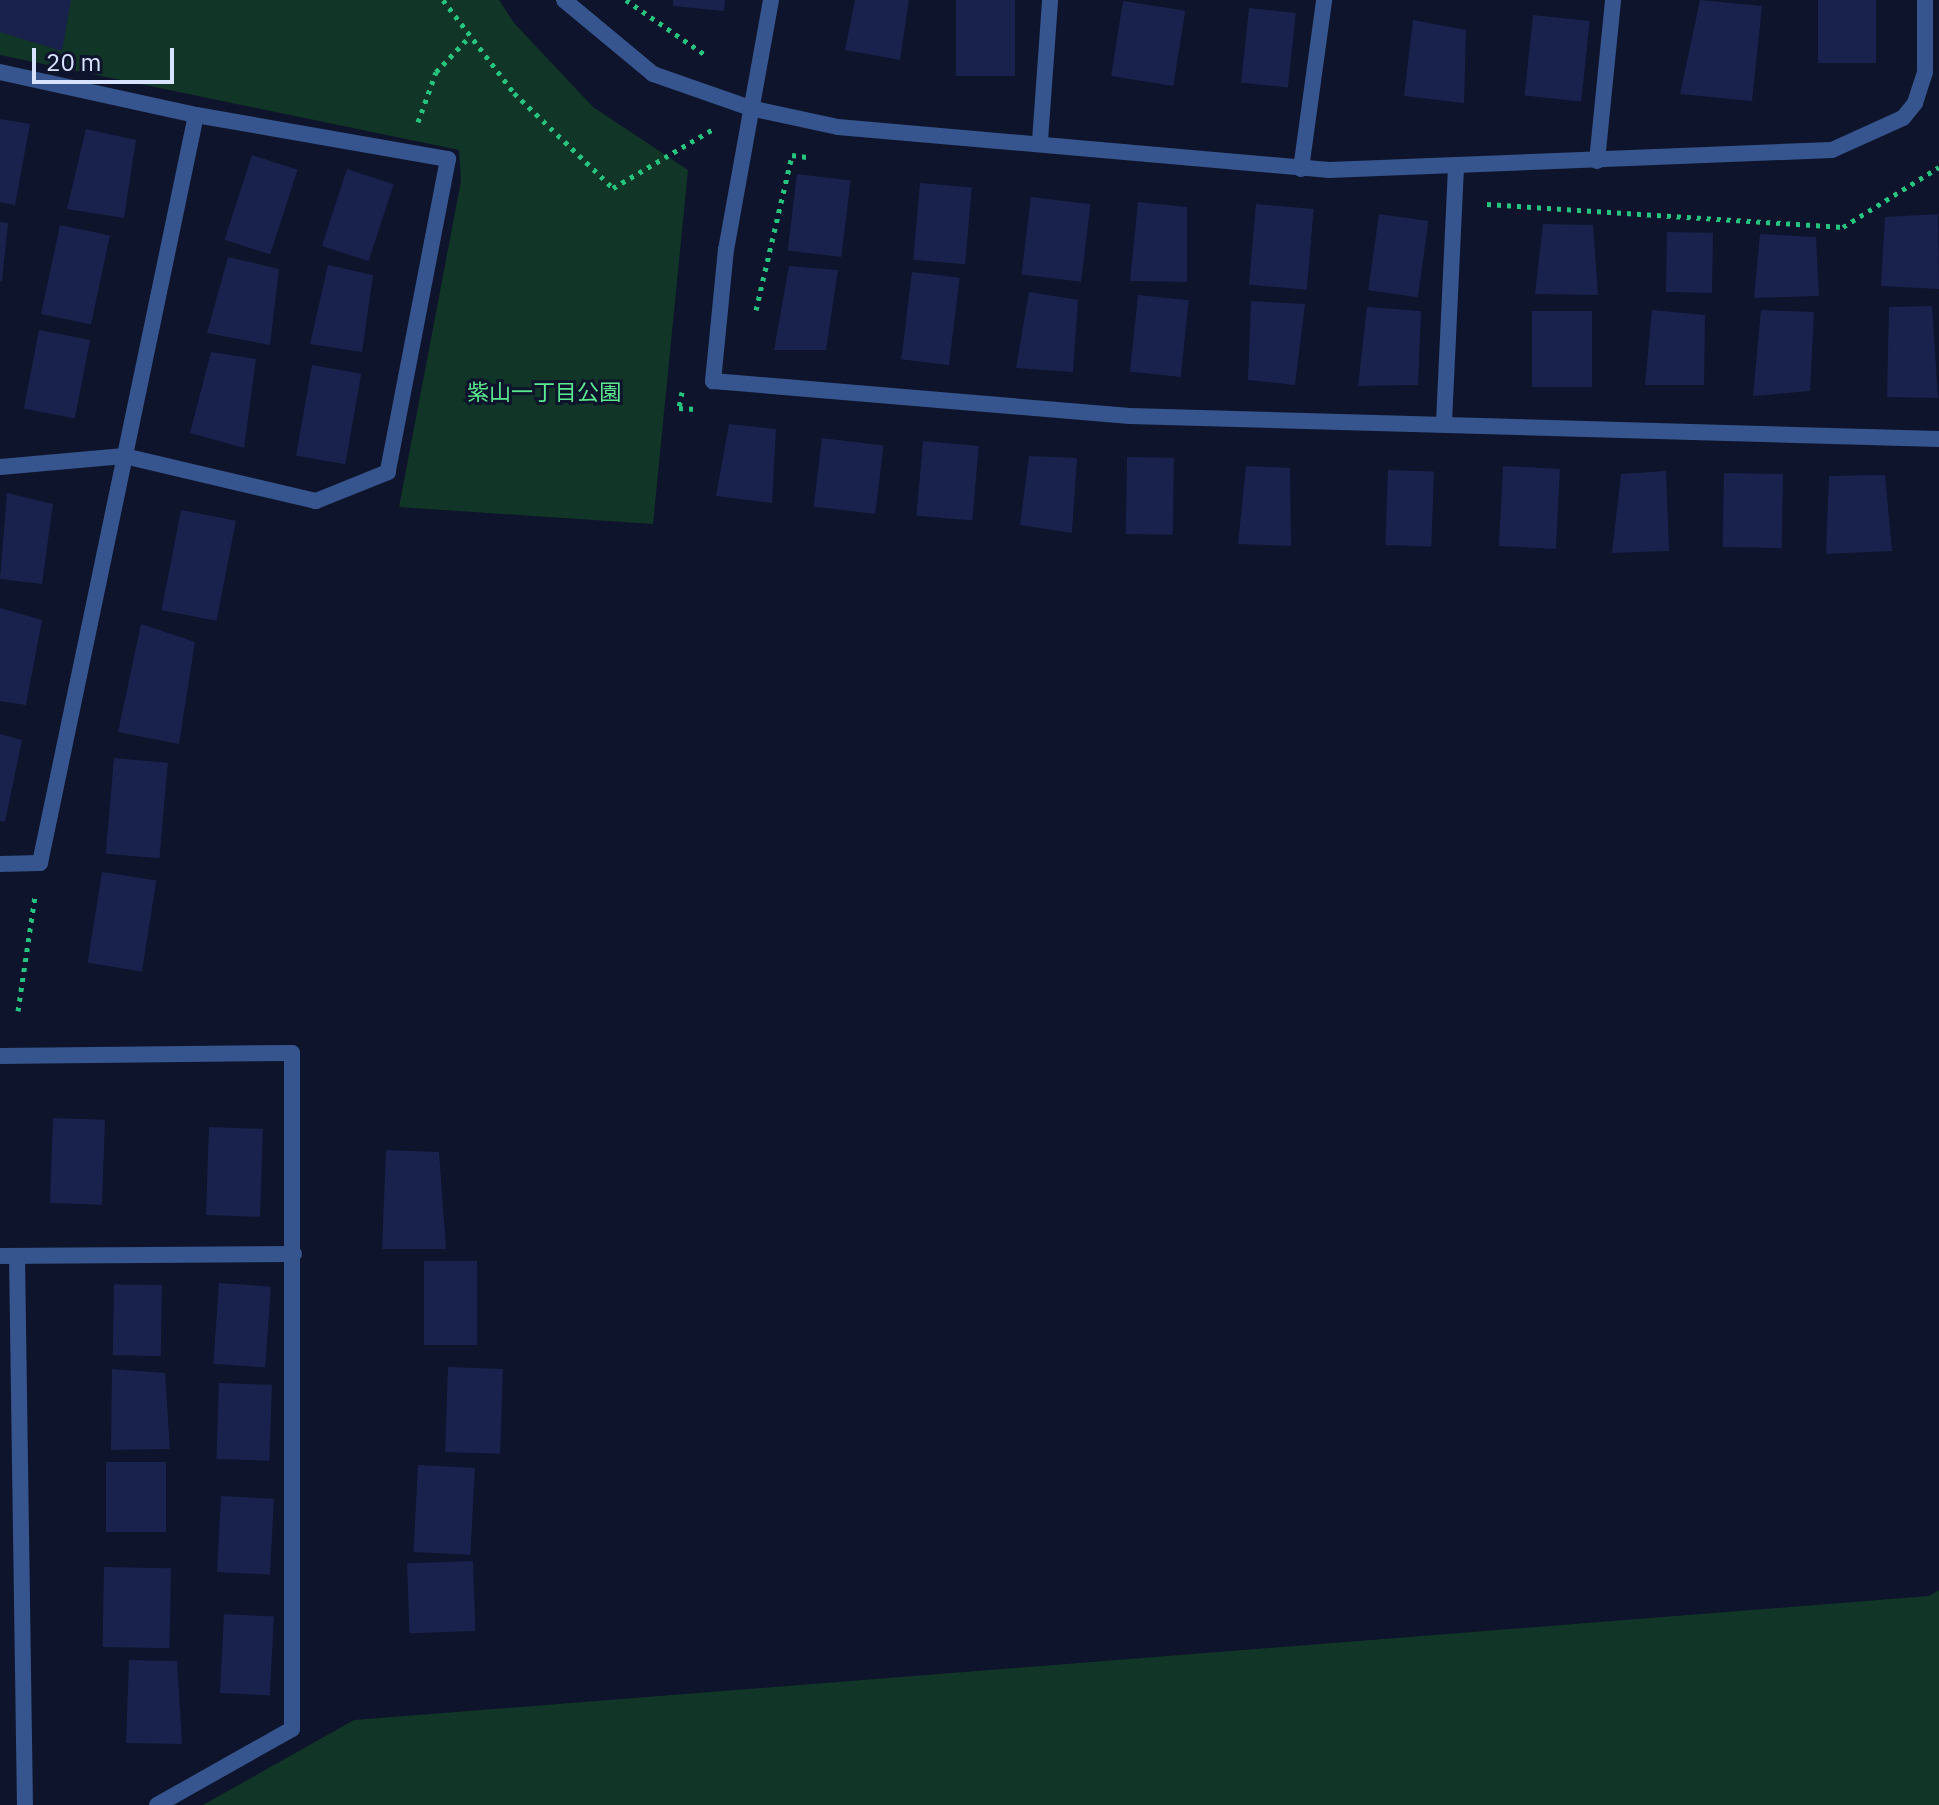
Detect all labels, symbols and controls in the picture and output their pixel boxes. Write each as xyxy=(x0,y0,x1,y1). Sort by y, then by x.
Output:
scale bar xyxy=(36,32,178,82)
text: 20 m xyxy=(46,46,101,78)
park label: 紫山一丁目公園 xyxy=(467,379,621,405)

